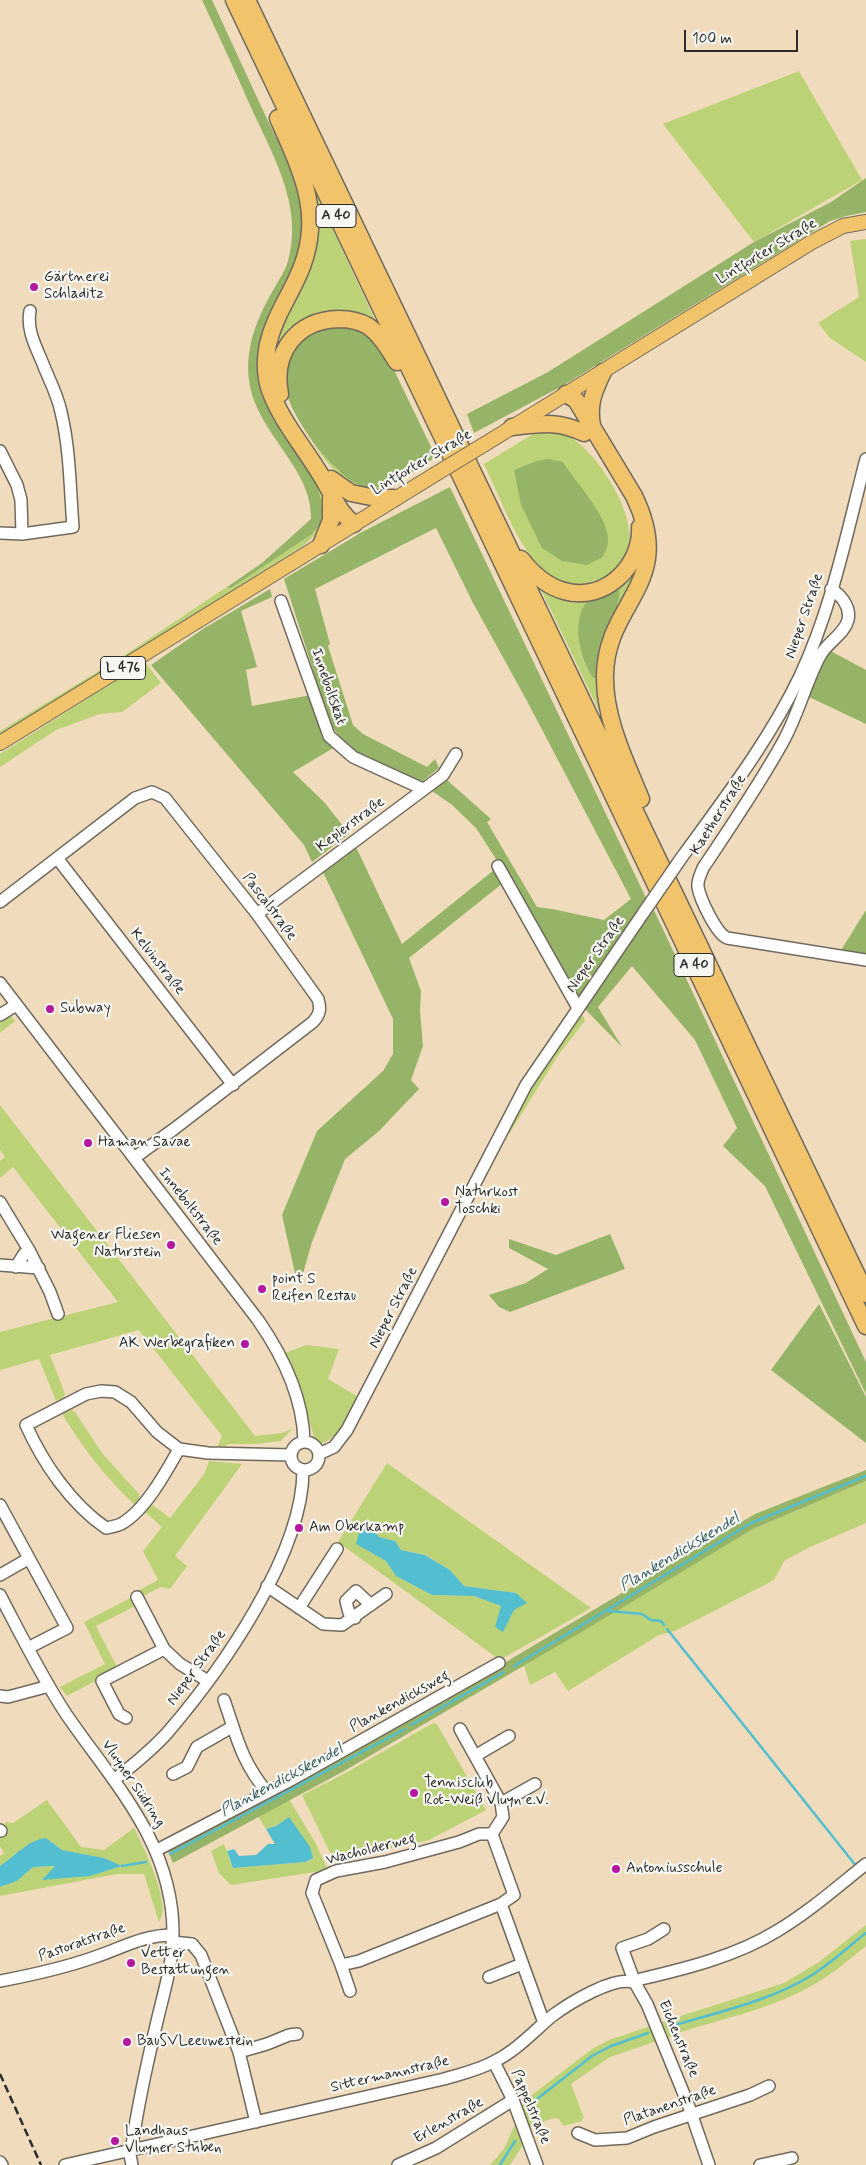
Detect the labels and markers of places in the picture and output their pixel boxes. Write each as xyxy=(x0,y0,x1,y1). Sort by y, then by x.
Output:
place label: Gärtnerei Schladitz xyxy=(44,269,109,304)
marker: Gärtnerei Schladitz xyxy=(28,281,40,293)
place label: Subway xyxy=(60,1000,111,1018)
marker: Subway xyxy=(44,1003,56,1015)
place label: Haman Savae xyxy=(98,1134,191,1152)
marker: Haman Savae xyxy=(82,1137,94,1149)
place label: Naturkost Toschki xyxy=(455,1184,518,1219)
marker: Naturkost Toschki xyxy=(439,1196,451,1208)
place label: Wagener Fliesen Naturstein xyxy=(51,1227,161,1262)
marker: Wagener Fliesen Naturstein xyxy=(165,1239,177,1251)
place label: point S Reifen Restau xyxy=(272,1271,356,1306)
marker: point S Reifen Restau xyxy=(256,1283,268,1295)
place label: AK Werbegrafiken xyxy=(119,1335,235,1353)
marker: AK Werbegrafiken xyxy=(239,1338,251,1350)
place label: Am Oberkamp xyxy=(309,1519,404,1537)
marker: Am Oberkamp xyxy=(293,1522,305,1534)
place label: Tennisclub Rot-Weiß Vluyn e.V. xyxy=(424,1775,549,1810)
marker: Tennisclub Rot-Weiß Vluyn e.V. xyxy=(408,1787,420,1799)
place label: Antoniusschule xyxy=(626,1860,723,1878)
marker: Antoniusschule xyxy=(610,1863,622,1875)
place label: Vetter Bestattungen xyxy=(141,1945,231,1980)
marker: Vetter Bestattungen xyxy=(125,1957,137,1969)
place label: BauSVLeeuwestein xyxy=(137,2033,253,2051)
marker: BauSVLeeuwestein xyxy=(121,2036,133,2048)
place label: Landhaus Vluyner Stuben xyxy=(125,2123,221,2158)
marker: Landhaus Vluyner Stuben xyxy=(109,2135,121,2147)

